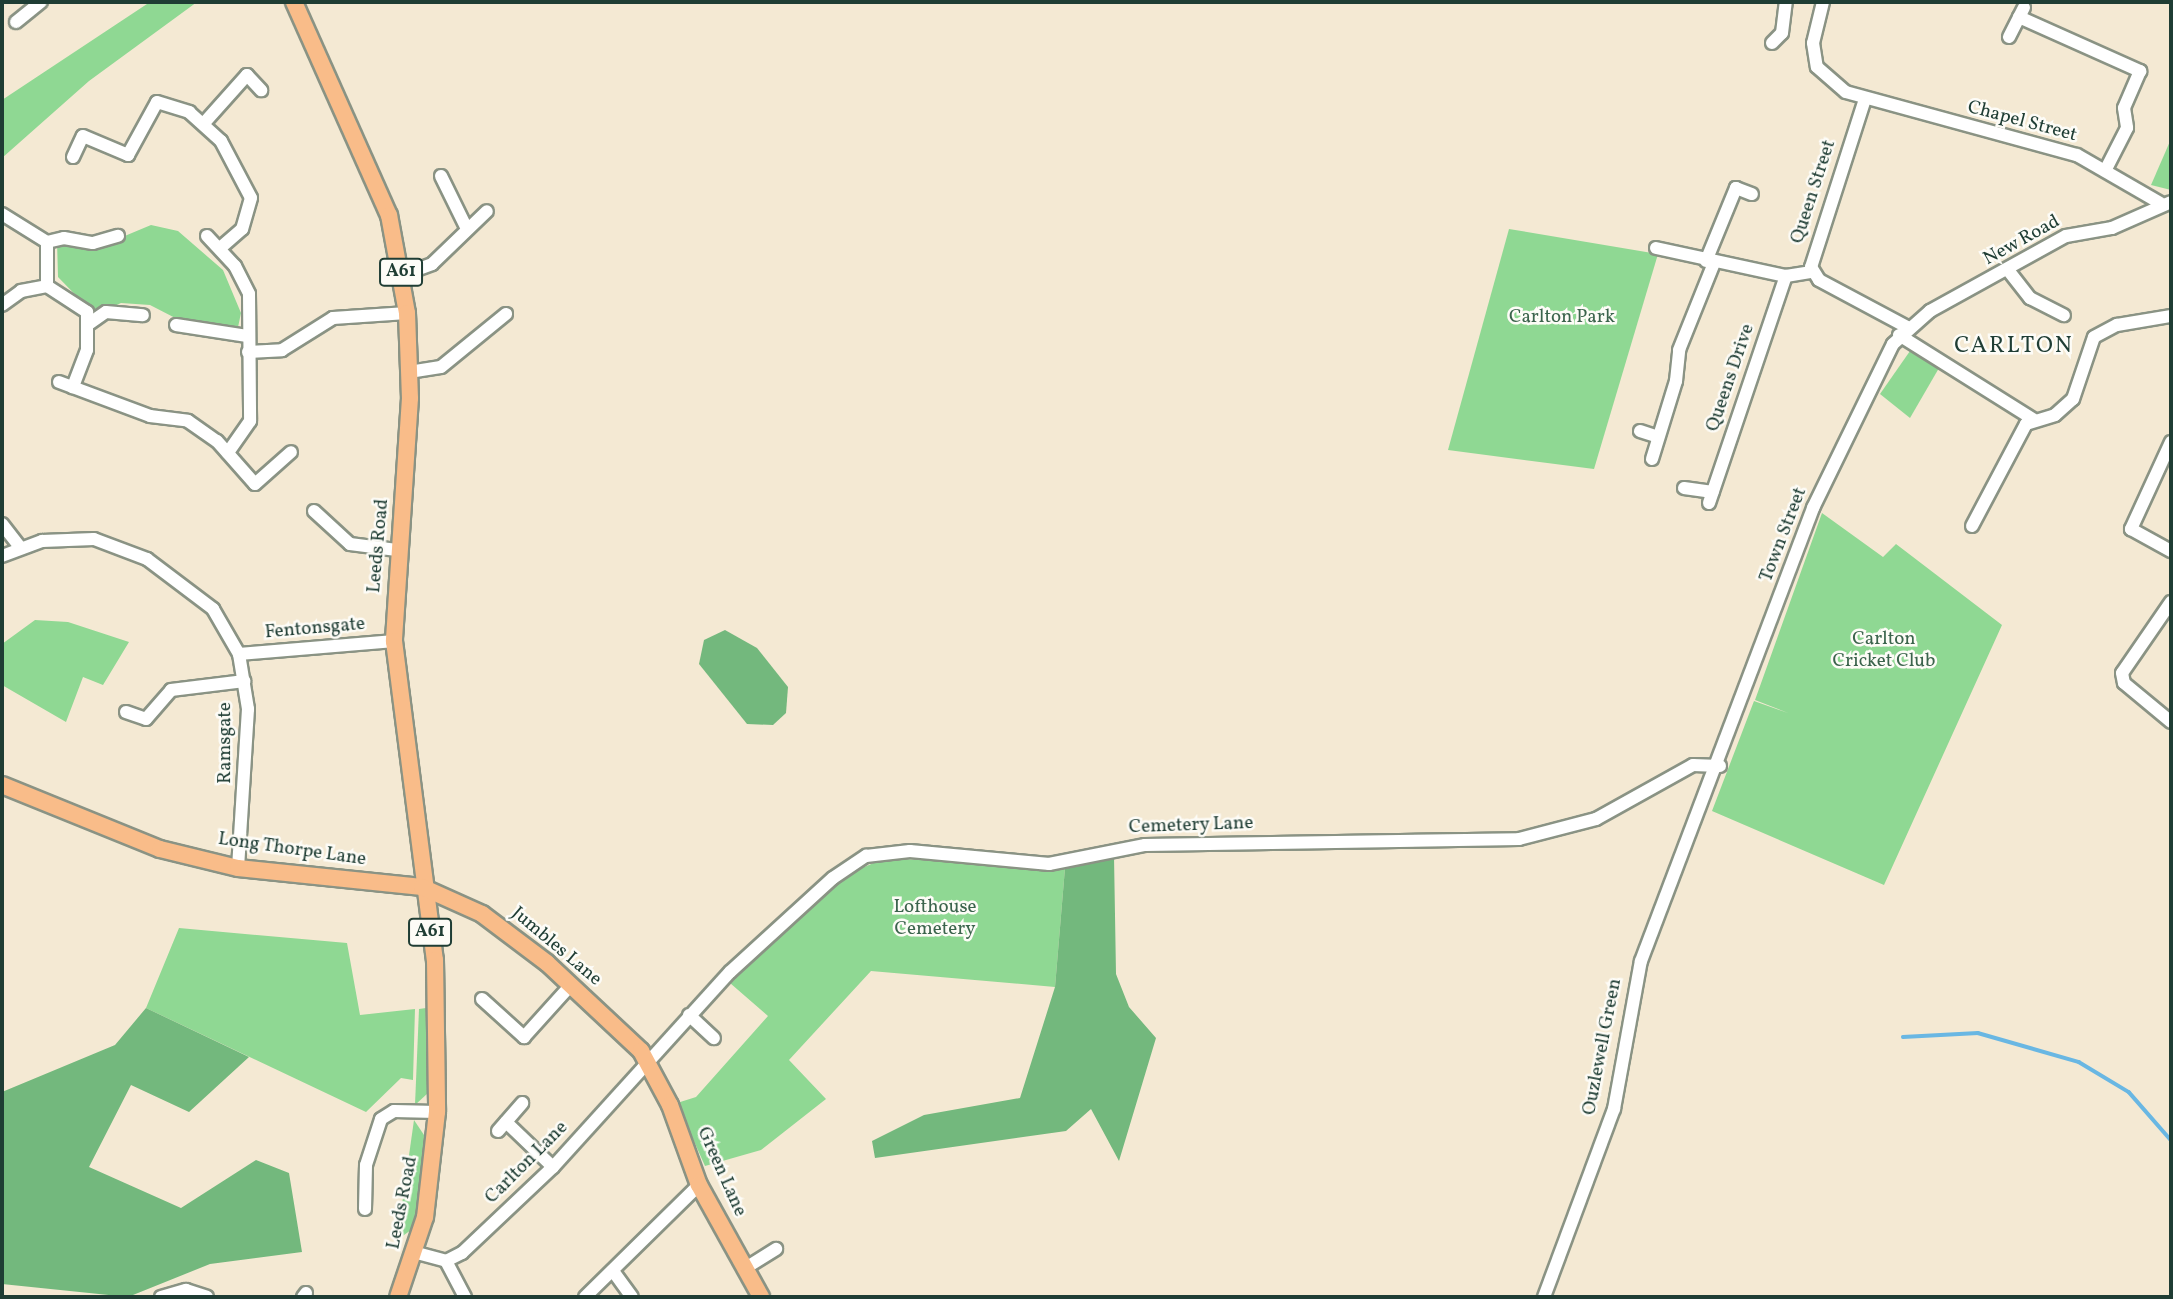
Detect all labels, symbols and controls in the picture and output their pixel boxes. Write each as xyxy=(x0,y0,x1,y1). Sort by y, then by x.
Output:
street label: Chapel Street xyxy=(1965,96,2079,148)
street label: Queen Street xyxy=(1787,137,1841,247)
street label: New Road xyxy=(1980,211,2064,271)
road number: A61 xyxy=(378,258,424,286)
park label: Carlton Park xyxy=(1509,307,1615,329)
street label: Queens Drive xyxy=(1702,321,1760,435)
district label: CARLTON xyxy=(1955,332,2073,360)
street label: Town Street xyxy=(1756,485,1812,585)
street label: Leeds Road xyxy=(364,498,394,594)
street label: Fentonsgate xyxy=(264,613,366,645)
park label: Carlton Cricket Club xyxy=(1833,629,1935,673)
street label: Ramsgate xyxy=(215,702,237,784)
street label: Cemetery Lane xyxy=(1128,812,1254,840)
street label: Long Thorpe Lane xyxy=(216,828,368,872)
park label: Lofthouse Cemetery xyxy=(893,897,977,941)
street label: Jumbles Lane xyxy=(506,903,606,991)
road number: A61 xyxy=(407,917,453,946)
street label: Ouzlewell Green xyxy=(1579,977,1627,1117)
street label: Carlton Lane xyxy=(481,1117,573,1209)
street label: Green Lane xyxy=(691,1124,751,1220)
street label: Leeds Road xyxy=(383,1155,423,1251)

